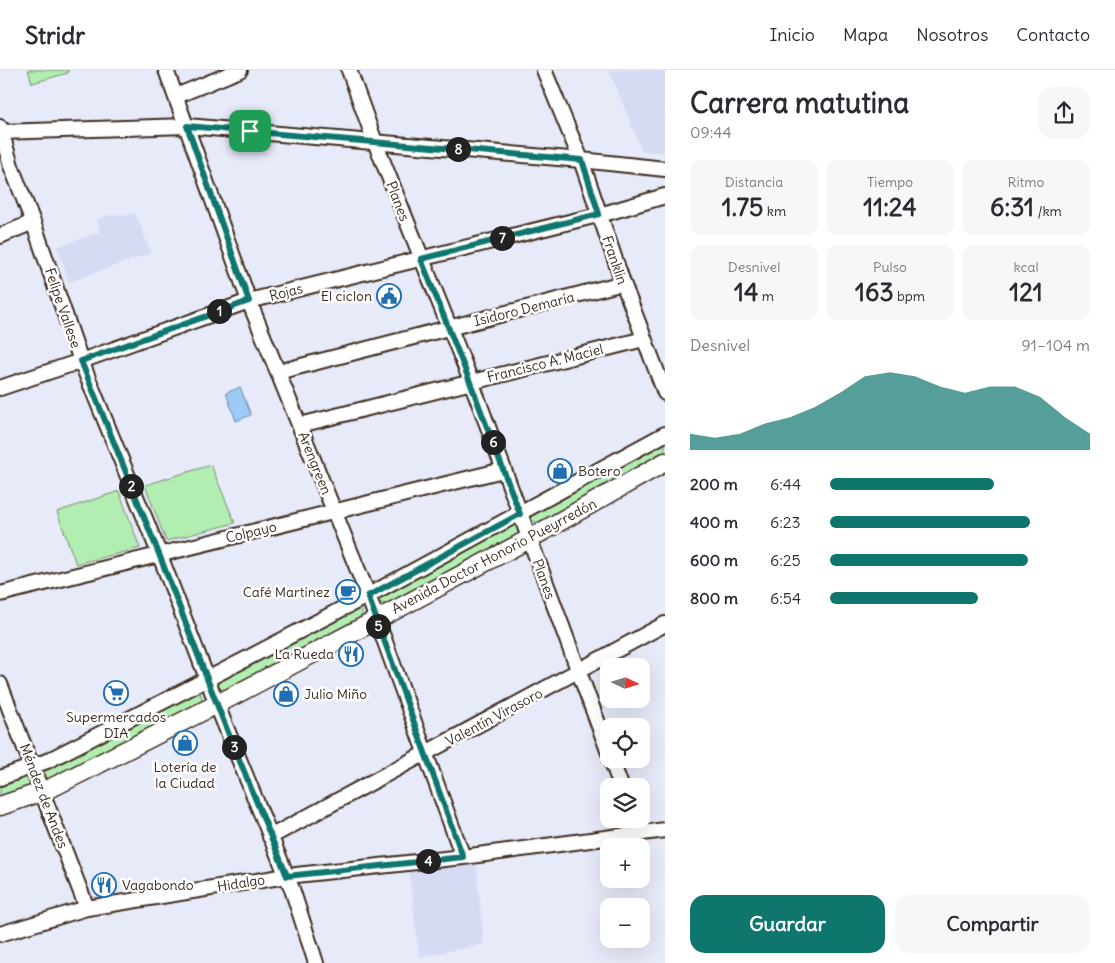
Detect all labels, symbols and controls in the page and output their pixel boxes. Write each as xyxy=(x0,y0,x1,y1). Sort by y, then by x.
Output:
text: Stridr xyxy=(25,20,85,50)
text: Inicio xyxy=(769,23,815,46)
text: Mapa xyxy=(843,23,888,46)
text: Nosotros xyxy=(916,23,988,46)
text: Contacto xyxy=(1016,23,1090,46)
text: Carrera matutina xyxy=(690,85,909,121)
button: share xyxy=(1038,87,1090,139)
pin xyxy=(229,110,271,152)
icon: arrive xyxy=(236,117,264,145)
text: 09:44 xyxy=(690,122,732,142)
pin: 8 xyxy=(446,136,470,162)
text: 8 xyxy=(454,140,463,158)
text: Distancia xyxy=(725,173,783,191)
text: Tiempo xyxy=(867,173,913,191)
text: Ritmo xyxy=(1008,173,1044,191)
street label: Planes xyxy=(382,178,414,224)
text: 1.75 xyxy=(722,191,763,223)
text: 11:24 xyxy=(863,191,917,223)
text: 6:31 xyxy=(990,191,1034,223)
text: km xyxy=(763,202,786,220)
text: /km xyxy=(1034,202,1062,220)
pin: 7 xyxy=(490,226,514,250)
text: 7 xyxy=(499,229,506,247)
street label: Franklin xyxy=(598,233,632,287)
text: Desnivel xyxy=(728,258,780,276)
text: Pulso xyxy=(873,258,907,276)
text: kcal xyxy=(1013,258,1039,276)
street label: Felipe Vallese xyxy=(41,265,85,351)
text: 14 xyxy=(734,276,758,308)
text: 163 xyxy=(855,276,894,308)
text: 121 xyxy=(1009,276,1043,308)
street label: Rojas xyxy=(267,279,305,305)
public building icon: El ciclon xyxy=(376,283,402,309)
place label: El ciclon xyxy=(321,287,372,305)
text: m xyxy=(758,287,774,305)
text: bpm xyxy=(894,287,925,305)
street label: Isidoro Demaría xyxy=(472,288,576,330)
pin: 1 xyxy=(206,298,232,324)
text: 1 xyxy=(217,302,222,320)
text: Desnivel xyxy=(690,335,750,355)
text: 91–104 m xyxy=(1021,335,1090,355)
street label: Francisco A. Maciel xyxy=(485,340,605,386)
street label: Arengreen xyxy=(294,429,336,497)
pin: 6 xyxy=(480,430,506,454)
text: 6 xyxy=(489,433,498,451)
shop icon: Botero xyxy=(547,458,573,484)
place label: Botero xyxy=(578,462,621,480)
pin: 2 xyxy=(118,474,144,498)
text: 200 m xyxy=(690,474,738,494)
text: 6:44 xyxy=(770,474,801,494)
text: 2 xyxy=(128,477,135,495)
street label: Avenida Doctor Honorio Pueyrredón xyxy=(389,494,599,618)
text: 400 m xyxy=(690,512,738,532)
text: 6:23 xyxy=(770,512,801,532)
street label: Colpayo xyxy=(224,517,278,547)
text: 600 m xyxy=(690,550,738,570)
text: 6:25 xyxy=(770,550,801,570)
street label: Planes xyxy=(528,556,560,602)
cafe icon: Café Martínez xyxy=(335,579,361,605)
place label: Café Martínez xyxy=(243,583,330,601)
text: 800 m xyxy=(690,588,738,608)
text: 6:54 xyxy=(770,588,801,608)
pin: 5 xyxy=(366,614,390,638)
text: 5 xyxy=(374,617,383,635)
restaurant icon: La Rueda xyxy=(338,641,364,667)
place label: La Rueda xyxy=(274,645,334,663)
north arrow xyxy=(600,658,650,708)
map controls xyxy=(600,658,650,948)
supermarket icon: Supermercados DIA xyxy=(103,680,129,706)
shop icon: Julio Miño xyxy=(273,681,299,707)
street label: Valentín Virasoro xyxy=(442,684,546,750)
place label: Julio Miño xyxy=(304,685,367,703)
place label: Supermercados DIA xyxy=(66,708,166,742)
button: locate xyxy=(600,718,650,768)
shop icon: Lotería de la Ciudad xyxy=(172,730,198,756)
pin: 3 xyxy=(222,734,246,760)
text: 3 xyxy=(231,738,238,756)
street label: Méndez de Andes xyxy=(16,741,72,851)
place label: Lotería de la Ciudad xyxy=(153,758,217,792)
button: layers xyxy=(600,778,650,828)
button: + xyxy=(600,838,650,888)
pin: 4 xyxy=(416,848,440,874)
text: 4 xyxy=(424,852,433,870)
street label: Hidalgo xyxy=(216,870,266,896)
restaurant icon: Vagabondo xyxy=(91,872,117,898)
place label: Vagabondo xyxy=(122,876,194,894)
button: Guardar xyxy=(690,895,885,953)
button: Compartir xyxy=(895,895,1090,953)
button: − xyxy=(600,898,650,948)

